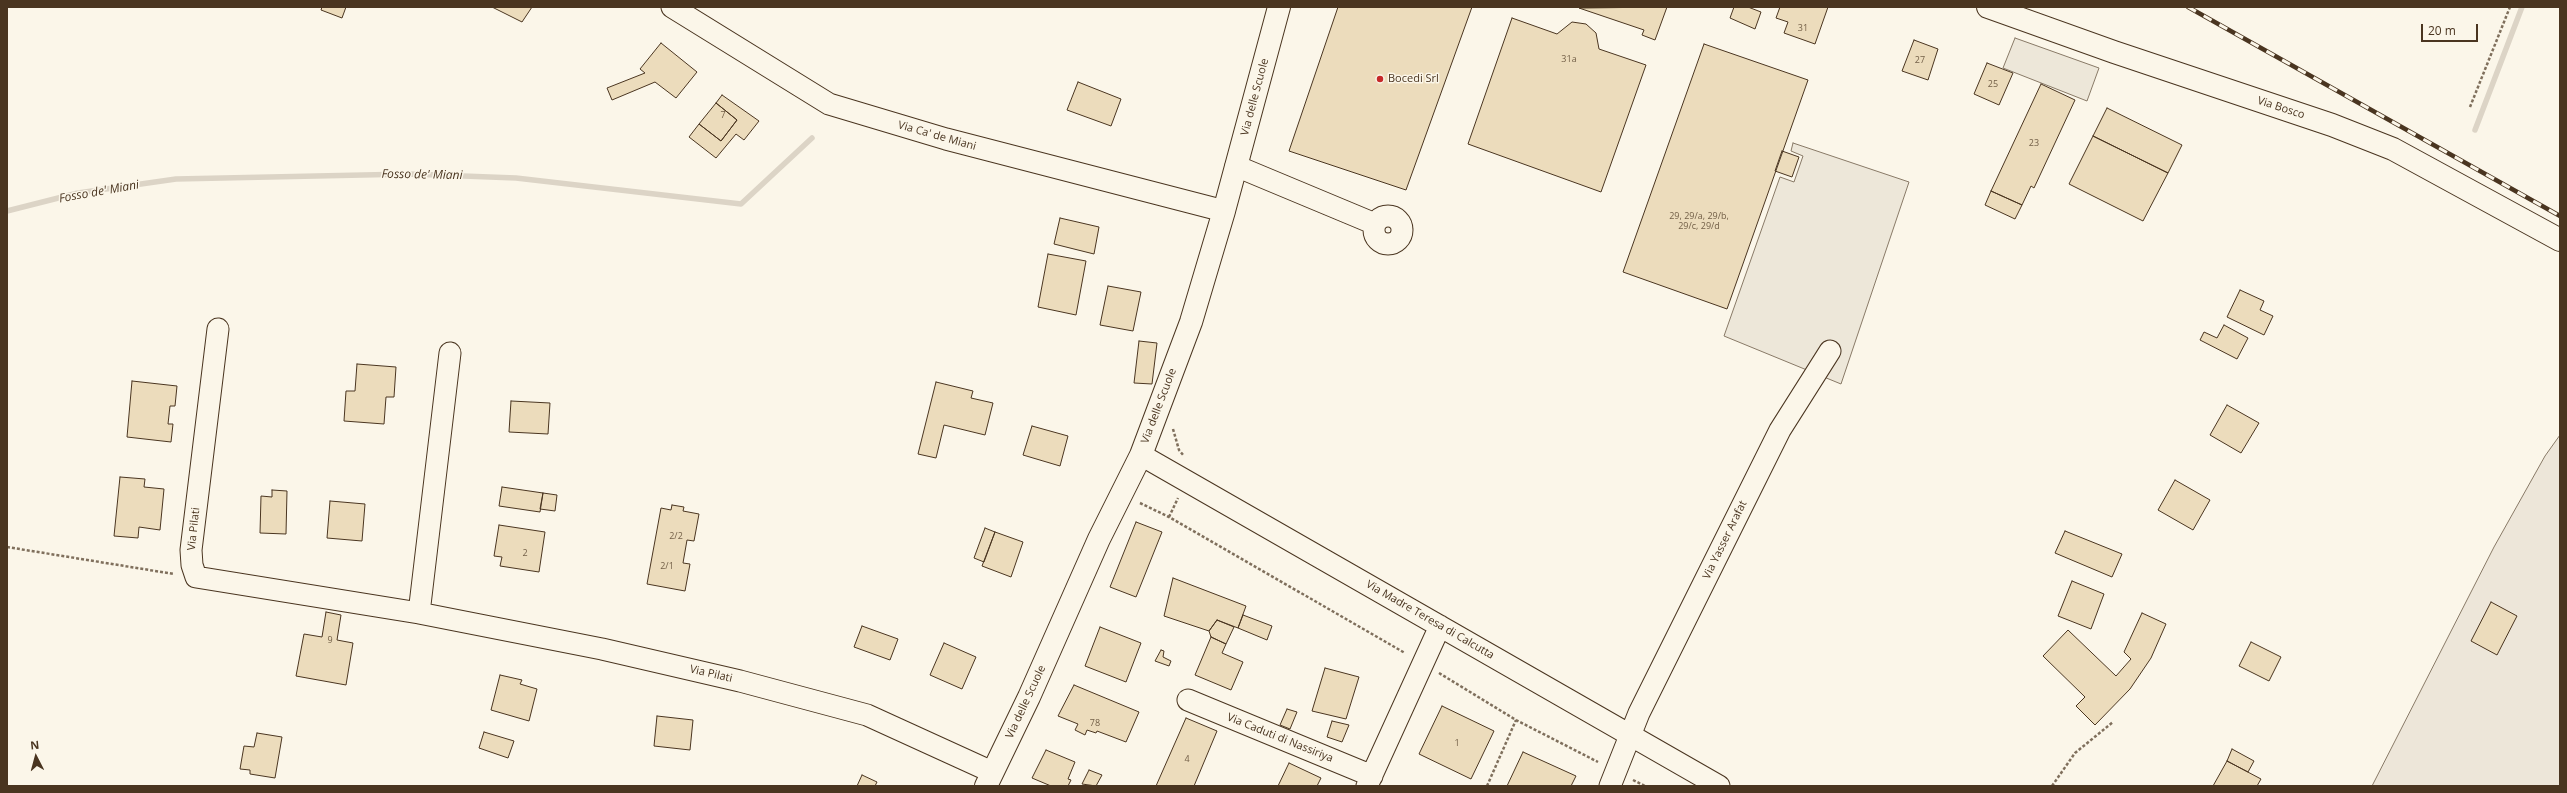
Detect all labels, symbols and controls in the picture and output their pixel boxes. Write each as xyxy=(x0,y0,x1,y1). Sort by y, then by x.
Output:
scale bar xyxy=(2423,16,2480,42)
text: 20 m xyxy=(2428,22,2456,39)
house number: 31 xyxy=(1798,23,1808,33)
house number: 31a xyxy=(1561,54,1577,64)
house number: 27 xyxy=(1915,55,1925,65)
street label: Via delle Scuole xyxy=(1238,57,1272,137)
place label: Bocedi Srl xyxy=(1388,72,1439,86)
marker: Bocedi Srl xyxy=(1375,74,1385,84)
house number: 25 xyxy=(1988,79,1998,89)
street label: Via Bosco xyxy=(2256,94,2306,122)
house number: 7 xyxy=(720,110,726,120)
street label: Via Ca' de Miani xyxy=(896,119,978,153)
house number: 23 xyxy=(2029,138,2039,148)
water label: Fosso de' Miani xyxy=(381,167,463,183)
water label: Fosso de' Miani xyxy=(58,178,140,206)
house number: 29, 29/a, 29/b, 29/c, 29/d xyxy=(1669,211,1729,232)
street label: Via delle Scuole xyxy=(1139,367,1179,445)
street label: Via Yasser Arafat xyxy=(1700,499,1750,581)
street label: Via Pilati xyxy=(185,507,203,551)
house number: 2/2 xyxy=(669,531,683,541)
house number: 2 xyxy=(522,548,528,558)
house number: 2/1 xyxy=(660,561,674,571)
street label: Via Madre Teresa di Calcutta xyxy=(1364,578,1496,662)
house number: 9 xyxy=(327,635,333,645)
street label: Via Pilati xyxy=(688,663,734,685)
street label: Via delle Scuole xyxy=(1003,663,1049,741)
street label: Via Caduti di Nassiriya xyxy=(1225,711,1335,765)
house number: 78 xyxy=(1090,718,1100,728)
north arrow xyxy=(16,737,56,777)
text: N xyxy=(29,737,40,752)
house number: 1 xyxy=(1454,738,1460,748)
house number: 4 xyxy=(1184,754,1190,764)

